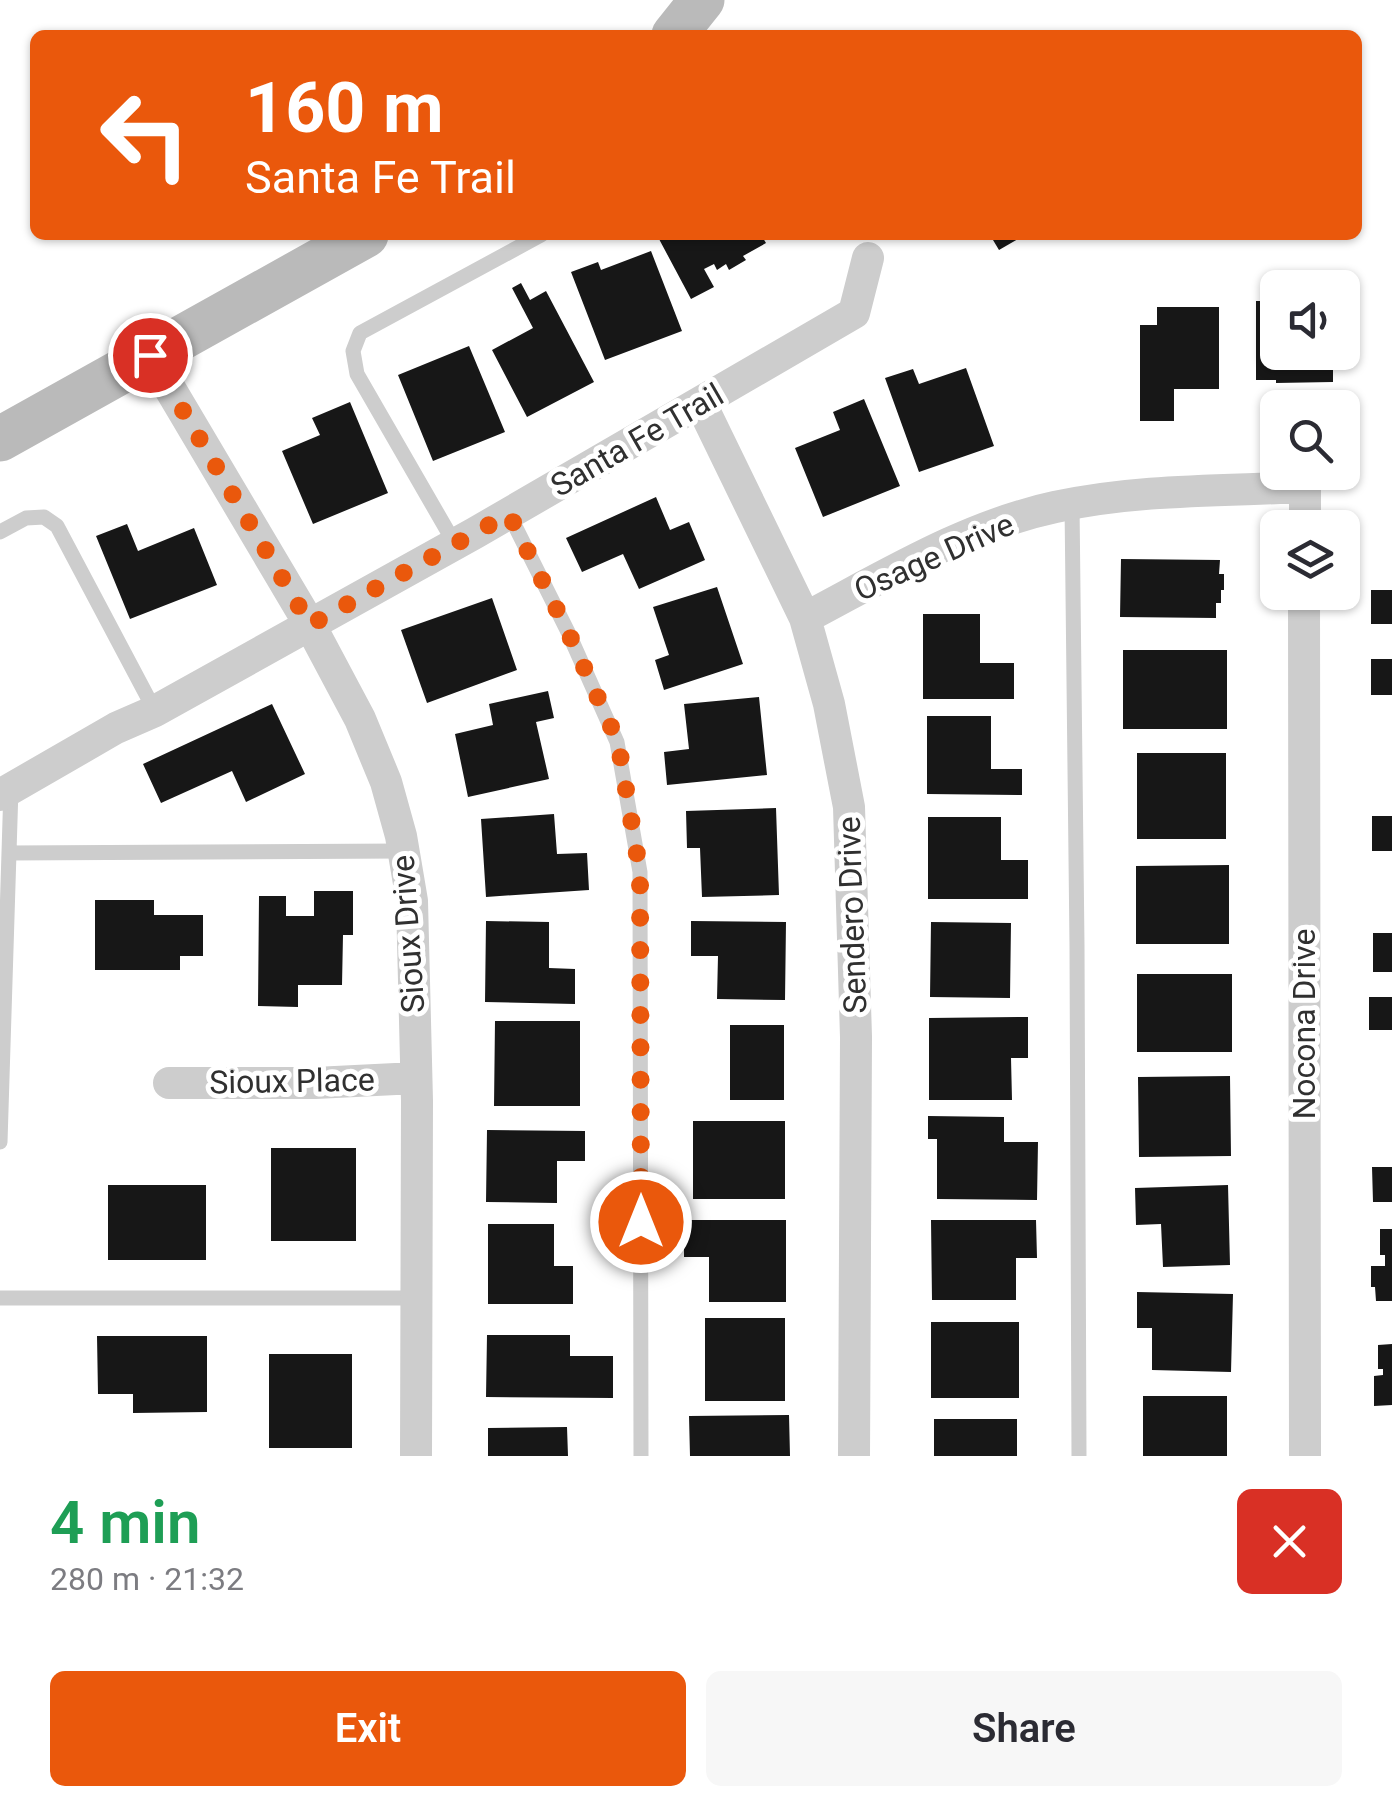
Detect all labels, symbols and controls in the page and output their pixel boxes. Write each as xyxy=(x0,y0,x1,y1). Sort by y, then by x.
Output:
text: 160 m xyxy=(245,67,444,149)
icon: left xyxy=(80,70,210,200)
text: Santa Fe Trail xyxy=(245,151,516,204)
map controls xyxy=(1260,270,1360,610)
button: sound xyxy=(1260,270,1360,370)
pin xyxy=(108,313,193,398)
icon: arrive xyxy=(123,328,178,383)
street label: Santa Fe Trail xyxy=(544,375,730,505)
button: search xyxy=(1260,390,1360,490)
street label: Osage Drive xyxy=(848,505,1020,609)
button: layers xyxy=(1260,510,1360,610)
street label: Sendero Drive xyxy=(830,816,874,1014)
street label: Sioux Drive xyxy=(384,854,432,1014)
street label: Nocona Drive xyxy=(1285,929,1323,1119)
street label: Sioux Place xyxy=(209,1061,375,1101)
position arrow xyxy=(589,1170,693,1274)
text: 4 min xyxy=(50,1487,200,1558)
button: close xyxy=(1237,1489,1342,1594)
text: 280 m · 21:32 xyxy=(50,1560,244,1598)
button: Exit xyxy=(50,1671,686,1786)
button: Share xyxy=(706,1671,1342,1786)

